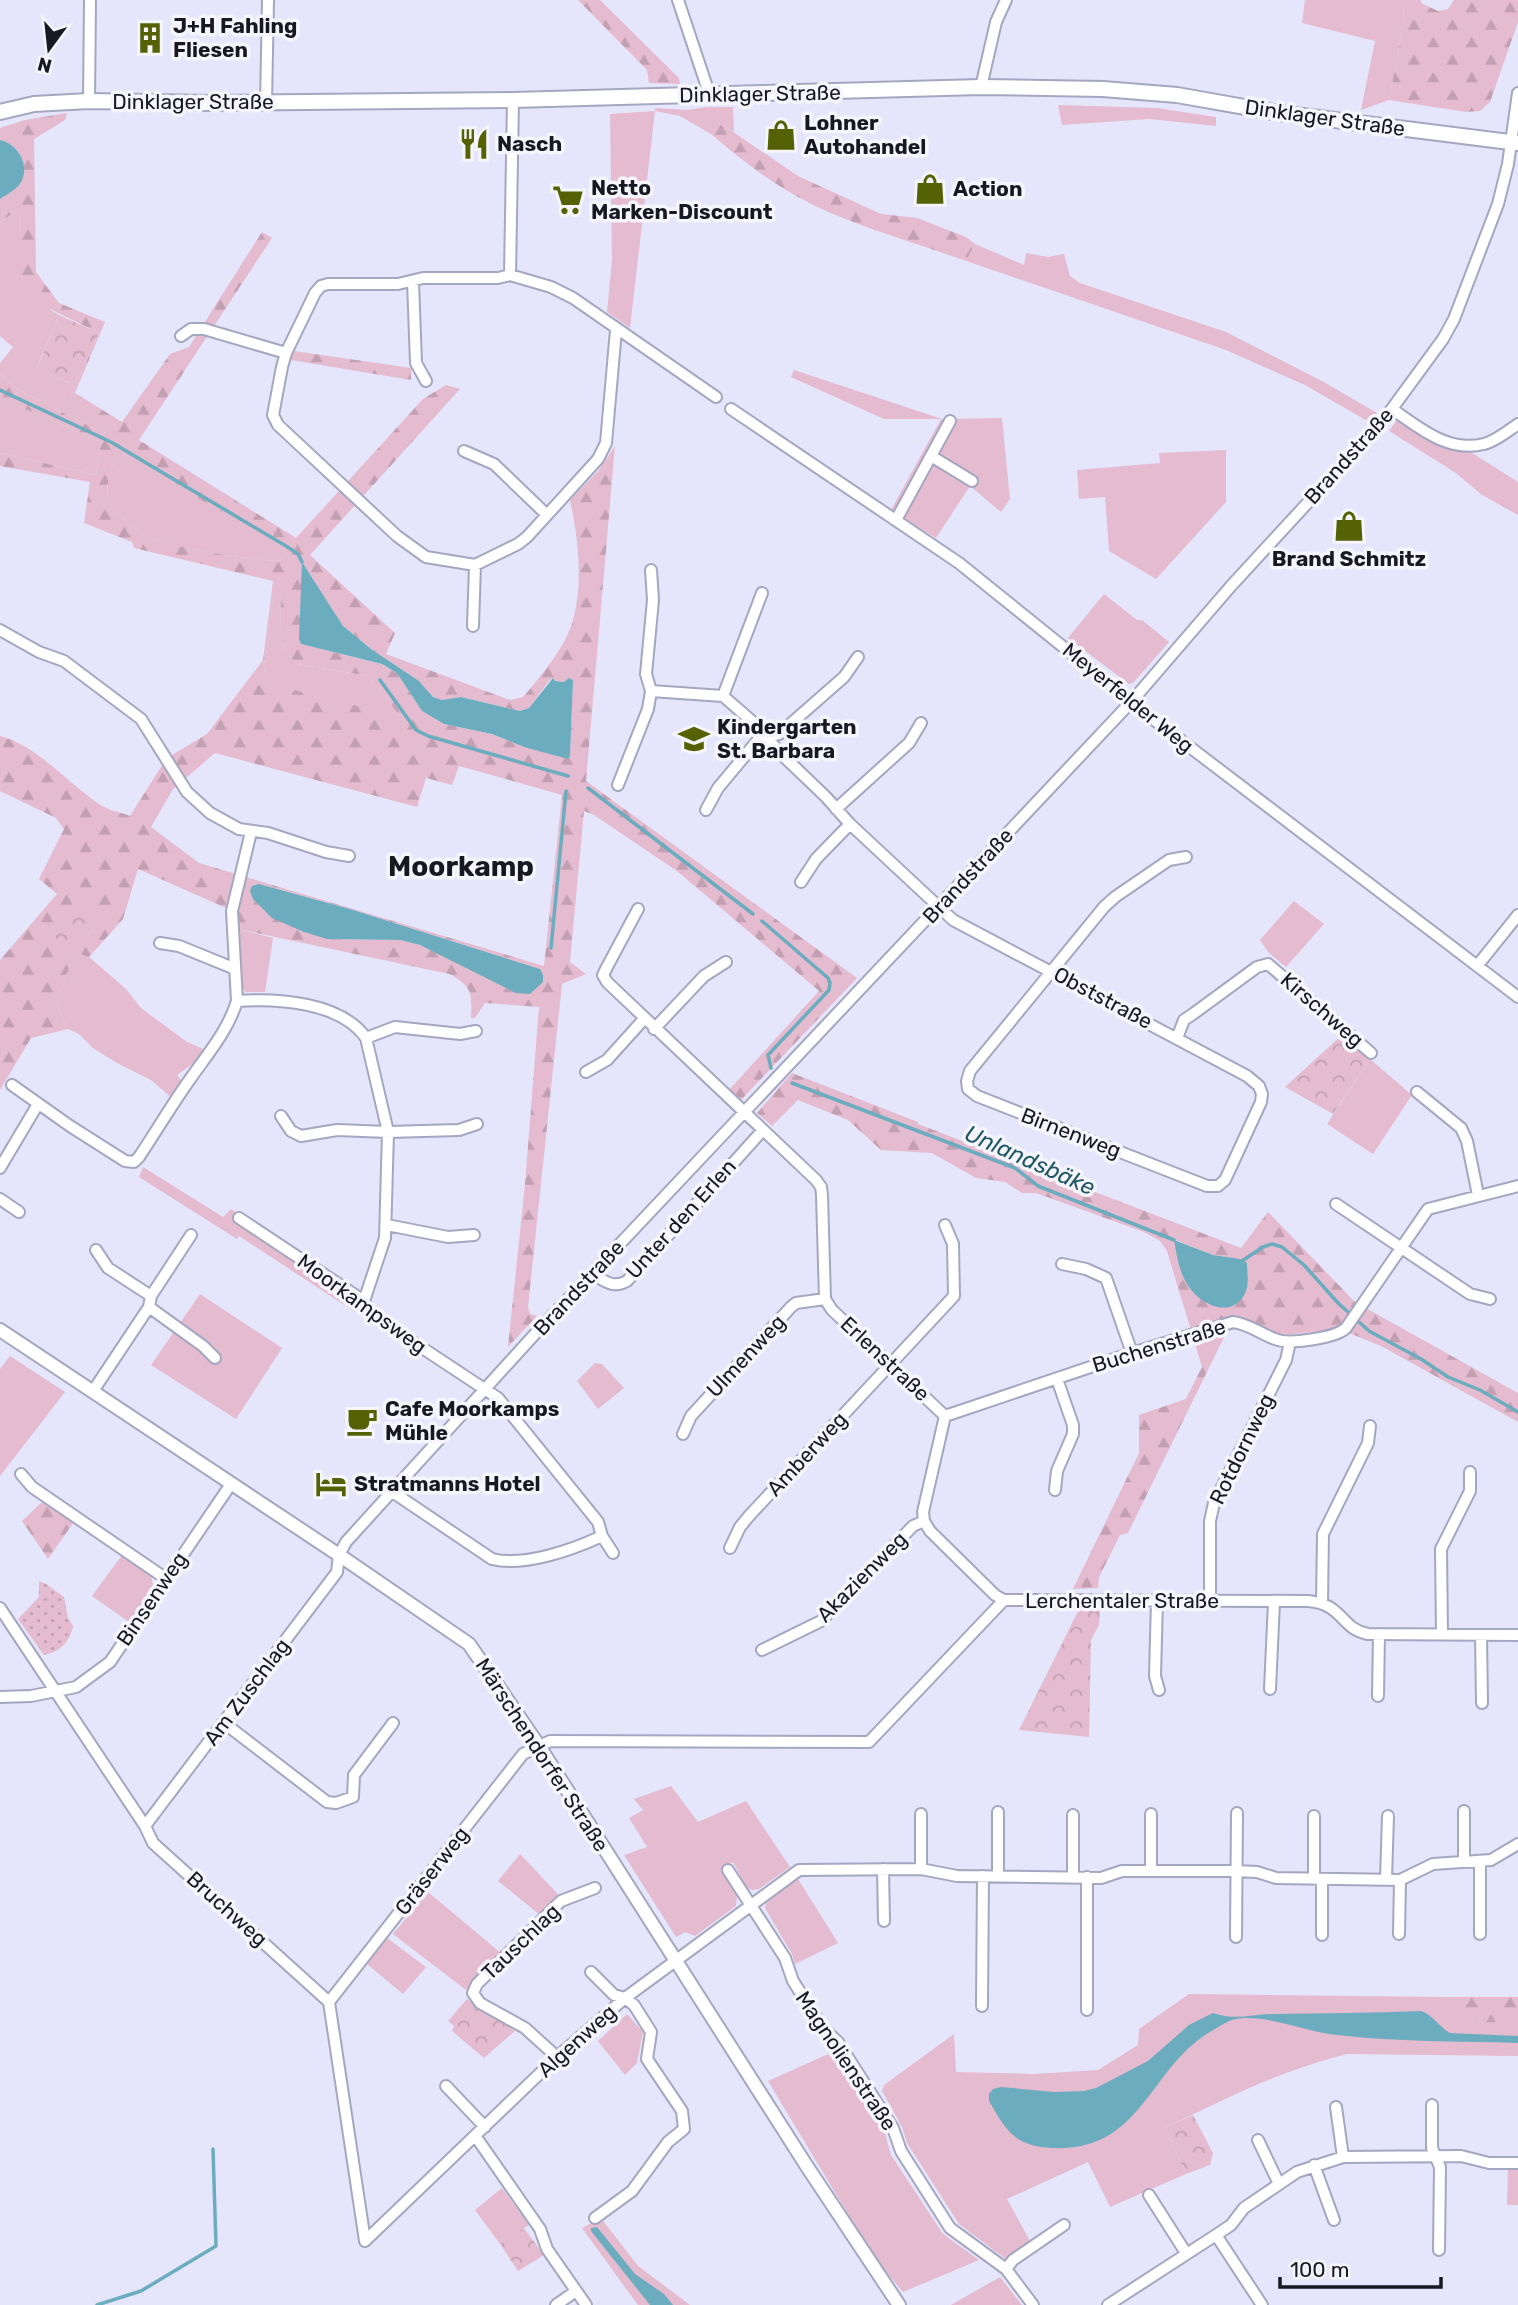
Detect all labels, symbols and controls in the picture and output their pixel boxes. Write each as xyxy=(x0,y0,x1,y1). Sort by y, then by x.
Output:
place label: J+H Fahling Fliesen xyxy=(173,13,297,62)
north arrow xyxy=(14,14,84,84)
building icon: J+H Fahling Fliesen xyxy=(133,21,167,55)
text: N xyxy=(35,52,54,78)
street label: Dinklager Straße xyxy=(679,80,841,107)
street label: Dinklager Straße xyxy=(112,89,274,114)
street label: Dinklager Straße xyxy=(1243,94,1407,141)
place label: Lohner Autohandel xyxy=(804,110,926,159)
shop icon: Lohner Autohandel xyxy=(764,118,798,152)
restaurant icon: Nasch xyxy=(457,127,491,161)
place label: Nasch xyxy=(497,131,562,156)
shop icon: Action xyxy=(913,172,947,206)
place label: Netto Marken-Discount xyxy=(591,175,773,224)
place label: Action xyxy=(953,176,1022,201)
supermarket icon: Netto Marken-Discount xyxy=(551,183,585,217)
street label: Brandstraße xyxy=(1299,402,1398,509)
shop icon: Brand Schmitz xyxy=(1332,509,1366,543)
place label: Brand Schmitz xyxy=(1272,546,1426,571)
street label: Meyerfelder Weg xyxy=(1058,637,1199,758)
place label: Kindergarten St. Barbara xyxy=(717,714,857,763)
school or university icon: Kindergarten St. Barbara xyxy=(677,722,711,756)
street label: Brandstraße xyxy=(917,823,1018,928)
district label: Moorkamp xyxy=(388,850,534,883)
street label: Obststraße xyxy=(1050,961,1157,1034)
street label: Kirschweg xyxy=(1276,967,1369,1052)
street label: Birnenweg xyxy=(1018,1102,1125,1163)
water label: Unlandsbäke xyxy=(961,1119,1100,1201)
street label: Unter den Erlen xyxy=(620,1154,741,1284)
street label: Brandstraße xyxy=(528,1235,629,1340)
street label: Moorkampsweg xyxy=(293,1248,432,1359)
street label: Ulmenweg xyxy=(701,1309,790,1402)
street label: Erlenstraße xyxy=(836,1311,935,1406)
street label: Buchenstraße xyxy=(1089,1313,1228,1378)
street label: Rotdornweg xyxy=(1204,1389,1279,1508)
place label: Cafe Moorkamps Mühle xyxy=(385,1396,559,1445)
cafe icon: Cafe Moorkamps Mühle xyxy=(345,1404,379,1438)
street label: Amberweg xyxy=(761,1406,852,1501)
hotel icon: Stratmanns Hotel xyxy=(314,1467,348,1501)
place label: Stratmanns Hotel xyxy=(354,1471,541,1496)
street label: Akazienweg xyxy=(811,1526,912,1627)
street label: Binsenweg xyxy=(111,1547,192,1650)
street label: Lerchentaler Straße xyxy=(1025,1588,1219,1613)
street label: Am Zuschlag xyxy=(198,1633,295,1750)
street label: Märschendorfer Straße xyxy=(471,1653,614,1856)
street label: Gräserweg xyxy=(389,1822,474,1920)
street label: Bruchweg xyxy=(182,1866,273,1951)
street label: Tauschlag xyxy=(476,1898,565,1985)
street label: Magnolienstraße xyxy=(791,1986,902,2135)
street label: Algenweg xyxy=(532,1999,621,2082)
scale bar xyxy=(1280,2246,1441,2290)
text: 100 m xyxy=(1290,2257,1349,2282)

